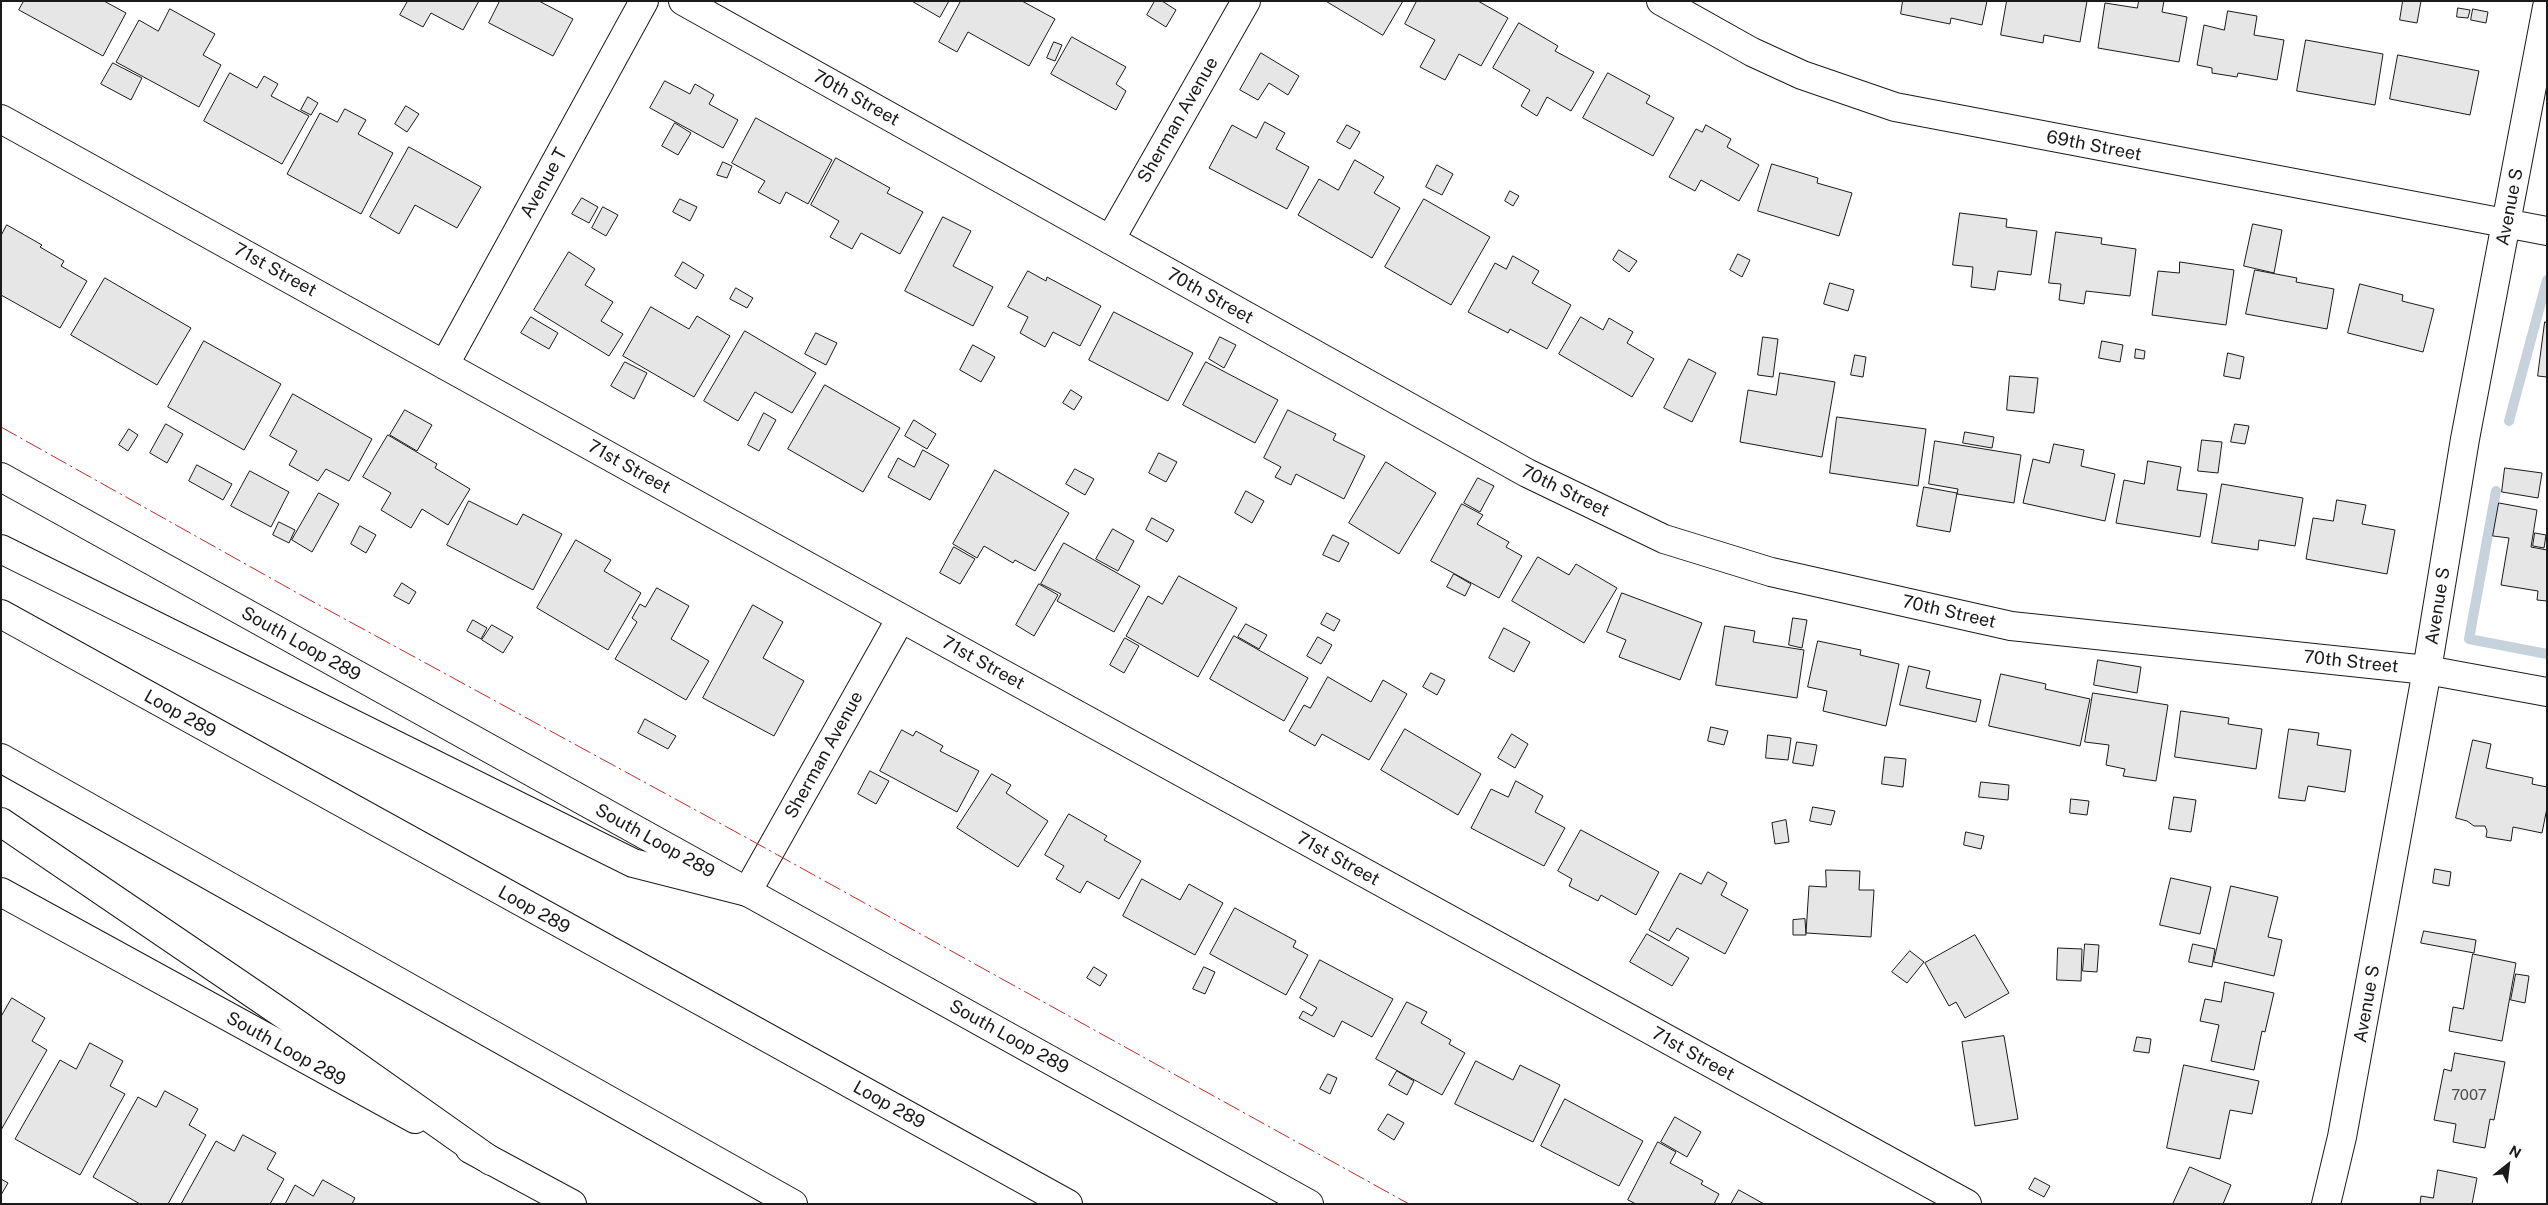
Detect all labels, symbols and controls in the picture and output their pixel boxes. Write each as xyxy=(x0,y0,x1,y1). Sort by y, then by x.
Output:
street label: Sherman Avenue xyxy=(1133,53,1223,187)
street label: 70th Street xyxy=(809,65,903,131)
street label: 69th Street xyxy=(2044,126,2144,166)
street label: Avenue T xyxy=(516,144,572,222)
street label: Avenue S xyxy=(2492,167,2528,247)
street label: 71st Street xyxy=(230,238,320,302)
street label: 70th Street xyxy=(1163,263,1257,329)
street label: 71st Street xyxy=(584,435,674,499)
street label: 70th Street xyxy=(1517,460,1613,522)
street label: Avenue S xyxy=(2421,566,2455,646)
street label: 70th Street xyxy=(1900,591,1998,633)
street label: South Loop 289 xyxy=(237,602,365,686)
street label: 71st Street xyxy=(938,631,1028,695)
street label: 70th Street xyxy=(2302,646,2400,678)
street label: Loop 289 xyxy=(140,685,220,743)
street label: Sherman Avenue xyxy=(780,688,868,822)
street label: South Loop 289 xyxy=(591,799,719,883)
street label: 71st Street xyxy=(1293,827,1383,891)
street label: Loop 289 xyxy=(494,881,574,939)
street label: Avenue S xyxy=(2350,964,2384,1044)
street label: South Loop 289 xyxy=(945,995,1073,1079)
street label: South Loop 289 xyxy=(222,1007,350,1091)
street label: 71st Street xyxy=(1648,1022,1738,1086)
street label: Loop 289 xyxy=(849,1076,929,1134)
house number: 7007 xyxy=(2451,1086,2487,1104)
north arrow xyxy=(2483,1140,2533,1190)
text: N xyxy=(2507,1142,2524,1162)

